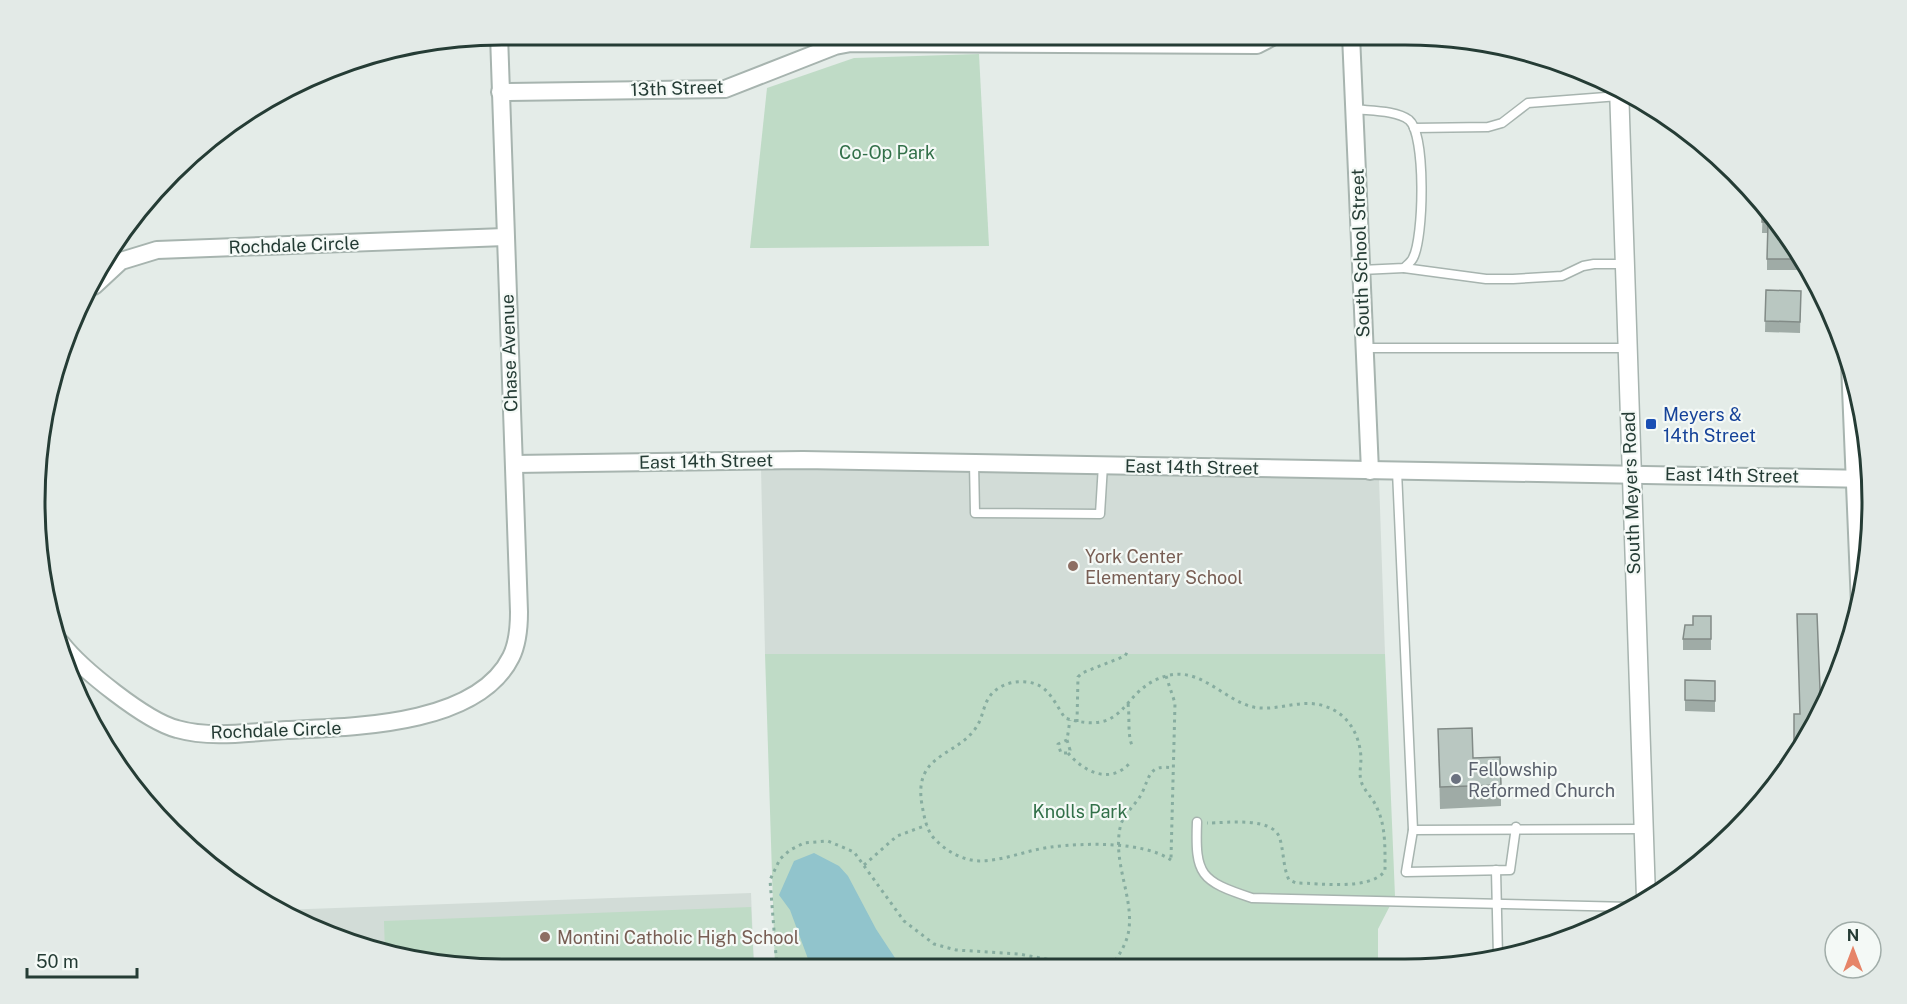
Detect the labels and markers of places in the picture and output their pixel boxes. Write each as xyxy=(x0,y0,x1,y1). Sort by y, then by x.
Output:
place label: Meyers & 14th Street xyxy=(1663,404,1756,446)
marker: Meyers & 14th Street xyxy=(1644,417,1658,431)
place label: York Center Elementary School xyxy=(1085,546,1243,588)
marker: York Center Elementary School xyxy=(1066,559,1080,573)
place label: Fellowship Reformed Church xyxy=(1468,759,1615,801)
marker: Fellowship Reformed Church xyxy=(1449,772,1463,786)
place label: Montini Catholic High School xyxy=(557,927,799,948)
marker: Montini Catholic High School xyxy=(538,930,552,944)

